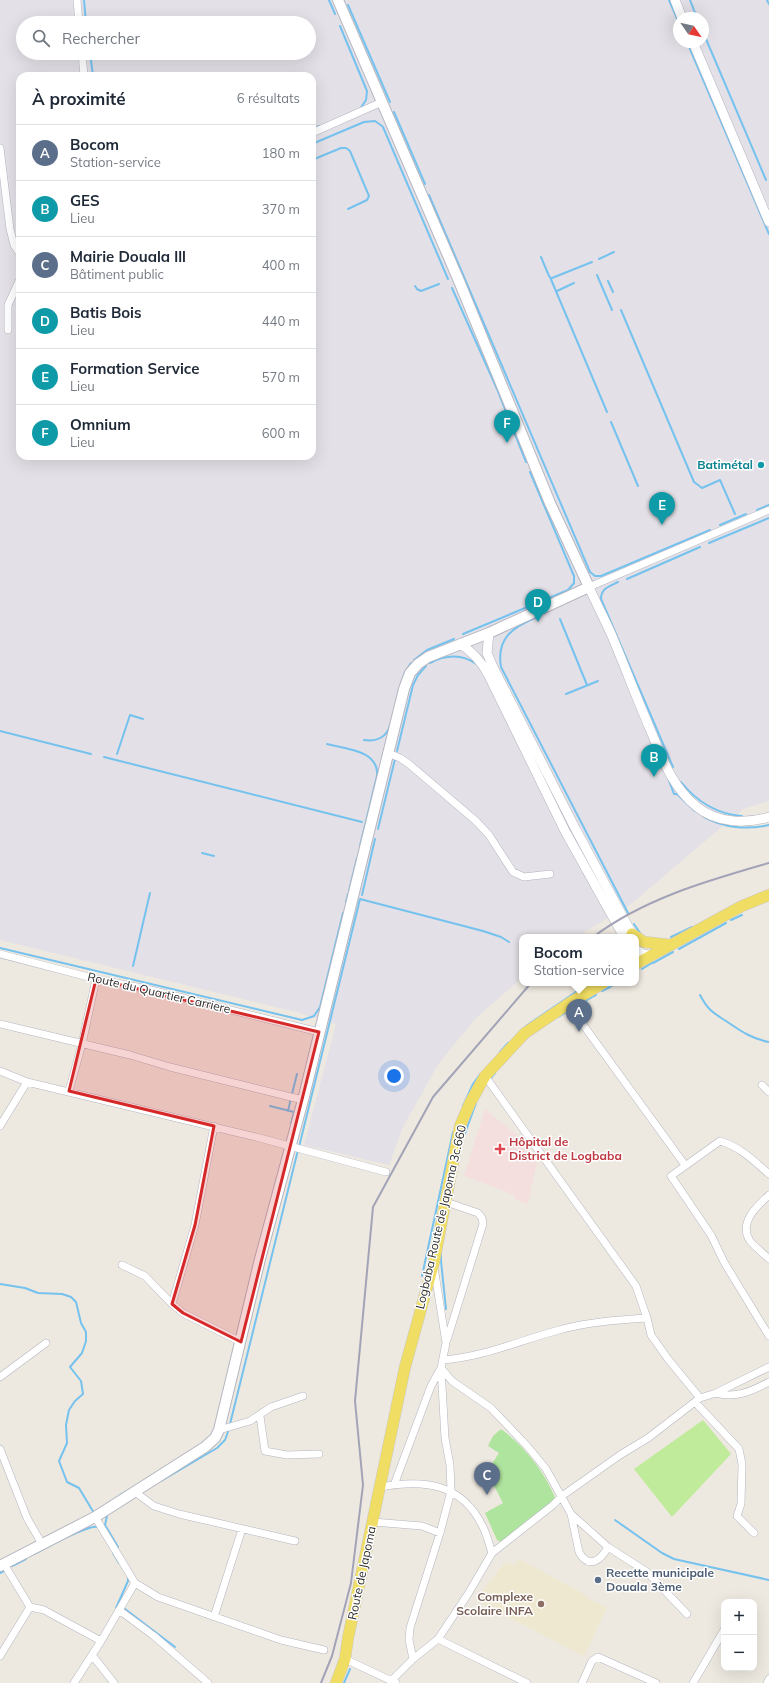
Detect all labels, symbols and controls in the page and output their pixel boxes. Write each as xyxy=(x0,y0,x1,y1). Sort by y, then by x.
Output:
north arrow xyxy=(673,12,709,48)
search box xyxy=(16,16,316,60)
icon: search xyxy=(30,27,52,49)
text: Rechercher xyxy=(62,29,140,48)
text: À proximité xyxy=(32,88,126,109)
text: 6 résultats xyxy=(237,90,300,106)
text: Bocom xyxy=(70,135,119,154)
text: A xyxy=(40,145,50,161)
text: 180 m xyxy=(262,145,300,161)
text: Station-service xyxy=(70,154,161,170)
text: GES xyxy=(70,191,100,210)
text: B xyxy=(41,201,49,217)
text: 370 m xyxy=(262,201,300,217)
text: Lieu xyxy=(70,210,95,226)
text: Mairie Douala lll xyxy=(70,247,186,266)
text: C xyxy=(41,257,49,273)
text: 400 m xyxy=(262,257,300,273)
text: Bâtiment public xyxy=(70,266,164,282)
text: Batis Bois xyxy=(70,303,142,322)
text: D xyxy=(40,313,50,329)
text: 440 m xyxy=(262,313,300,329)
text: Lieu xyxy=(70,322,95,338)
text: Formation Service xyxy=(70,359,199,378)
text: E xyxy=(41,369,49,385)
text: 570 m xyxy=(262,369,300,385)
text: Lieu xyxy=(70,378,95,394)
pin: F xyxy=(494,410,520,443)
text: Omnium xyxy=(70,415,131,434)
text: F xyxy=(41,425,49,441)
text: 600 m xyxy=(262,425,300,441)
text: Lieu xyxy=(70,434,95,450)
place label: Batimétal xyxy=(697,457,753,472)
marker: Batimétal xyxy=(756,460,766,470)
pin: E xyxy=(649,492,675,525)
pin: D xyxy=(525,589,551,622)
pin: B xyxy=(641,744,667,777)
popup xyxy=(519,934,639,986)
text: Bocom xyxy=(534,943,583,962)
text: Station-service xyxy=(534,962,624,978)
street label: Route du Quartier Carriere xyxy=(86,969,232,1016)
pin: A xyxy=(566,999,592,1032)
your location xyxy=(384,1066,404,1086)
street label: Logbaba Route de Japoma 3c.660 xyxy=(412,1123,469,1311)
place label: Hôpital de District de Logbaba xyxy=(509,1134,622,1163)
marker: Hôpital de District de Logbaba xyxy=(494,1143,506,1155)
pin: C xyxy=(474,1462,500,1495)
street label: Route de Japoma xyxy=(344,1525,379,1621)
place label: Recette municipale Douala 3ème xyxy=(606,1565,714,1594)
marker: Recette municipale Douala 3ème xyxy=(593,1575,603,1585)
place label: Complexe Scolaire INFA xyxy=(456,1589,533,1618)
marker: Complexe Scolaire INFA xyxy=(536,1599,546,1609)
map controls xyxy=(721,1599,757,1671)
button: + xyxy=(721,1599,757,1635)
button: − xyxy=(721,1635,757,1671)

